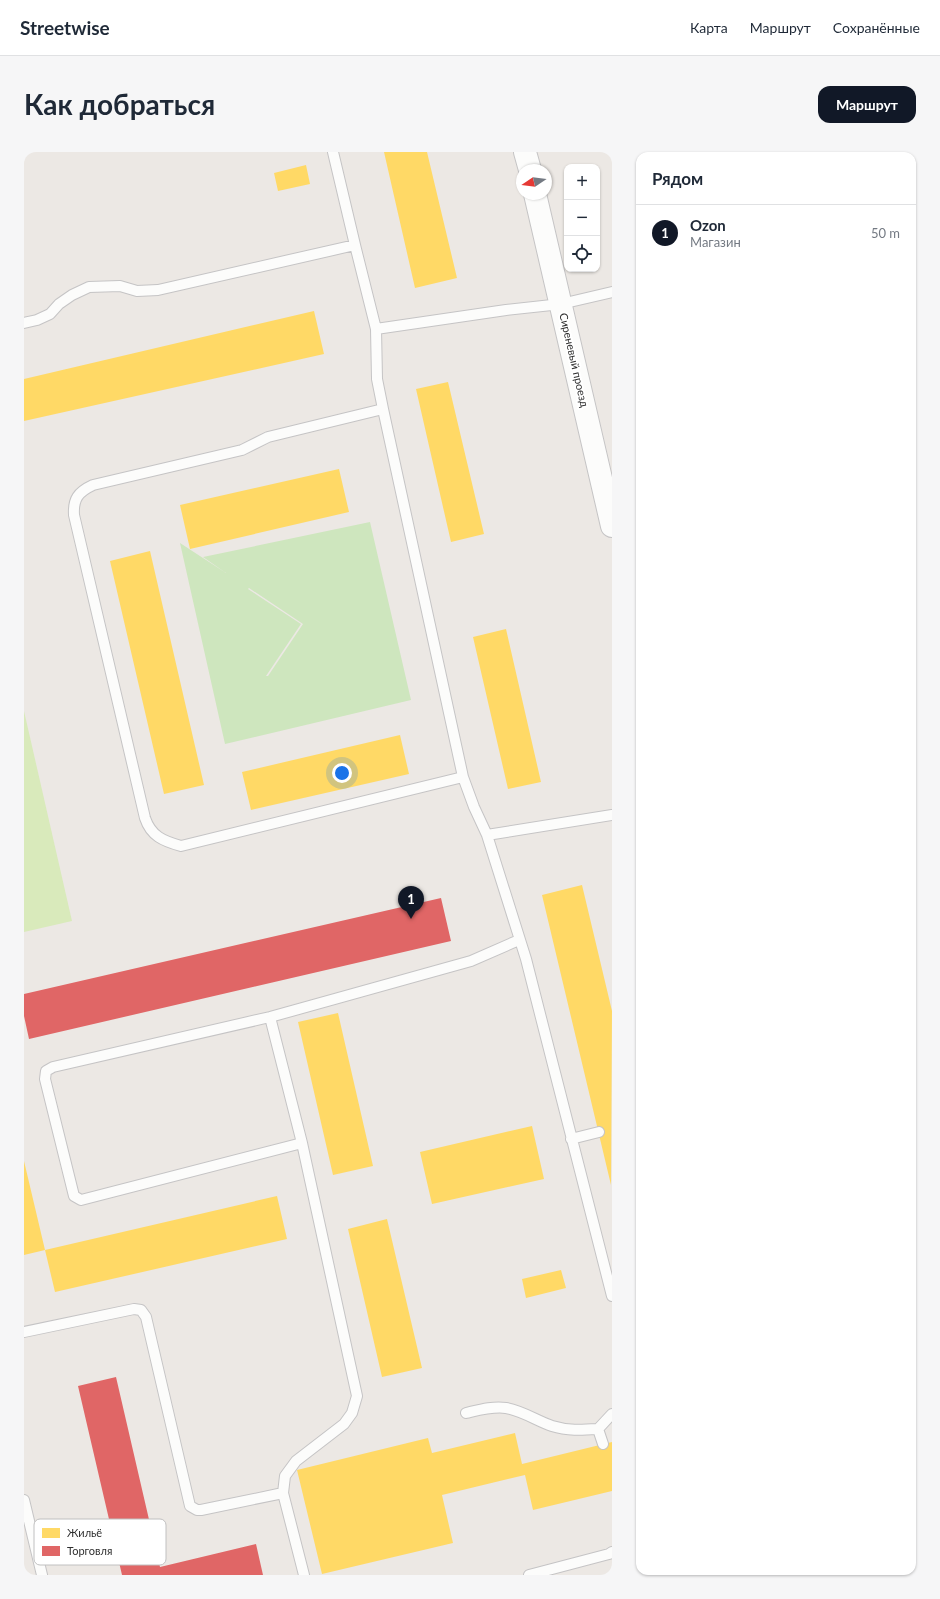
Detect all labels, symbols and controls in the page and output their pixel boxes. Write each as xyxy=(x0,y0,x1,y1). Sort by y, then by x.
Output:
text: Streetwise xyxy=(20,16,110,39)
text: Карта xyxy=(690,19,728,36)
text: Маршрут xyxy=(750,19,811,36)
text: Сохранённые xyxy=(833,19,920,36)
button: Маршрут xyxy=(818,86,916,123)
text: Как добраться xyxy=(24,87,215,121)
north arrow xyxy=(516,164,552,200)
map controls xyxy=(564,164,600,272)
button: + xyxy=(564,164,600,200)
text: Рядом xyxy=(652,168,703,189)
button: − xyxy=(564,200,600,236)
text: Ozon xyxy=(690,216,726,234)
text: 1 xyxy=(661,225,669,241)
text: 50 m xyxy=(871,225,900,241)
text: Магазин xyxy=(690,234,741,250)
button: locate xyxy=(564,236,600,272)
street label: Сиреневый проезд xyxy=(557,312,592,408)
your location xyxy=(332,763,352,783)
pin: 1 xyxy=(398,886,424,919)
legend xyxy=(34,1519,166,1565)
text: Жильё xyxy=(67,1526,102,1539)
text: Торговля xyxy=(67,1544,112,1557)

